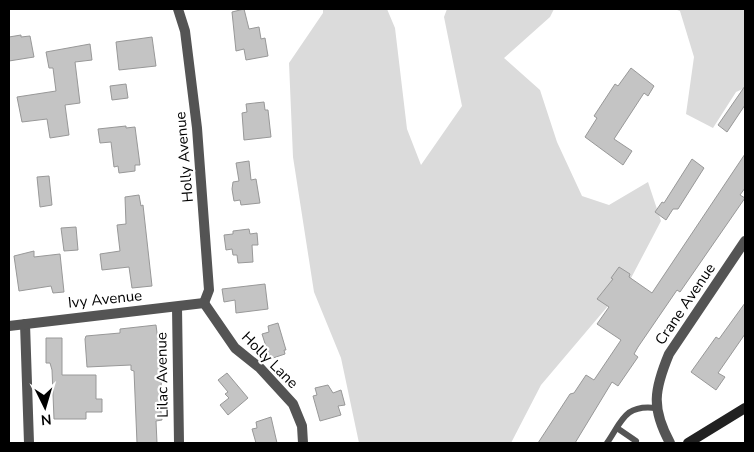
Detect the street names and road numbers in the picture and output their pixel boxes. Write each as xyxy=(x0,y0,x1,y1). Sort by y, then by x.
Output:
street label: Holly Avenue xyxy=(170,111,198,203)
street label: Crane Avenue xyxy=(650,259,720,349)
street label: Ivy Avenue xyxy=(67,285,143,313)
street label: Holly Lane xyxy=(237,327,303,393)
street label: Lilac Avenue xyxy=(151,332,173,418)

